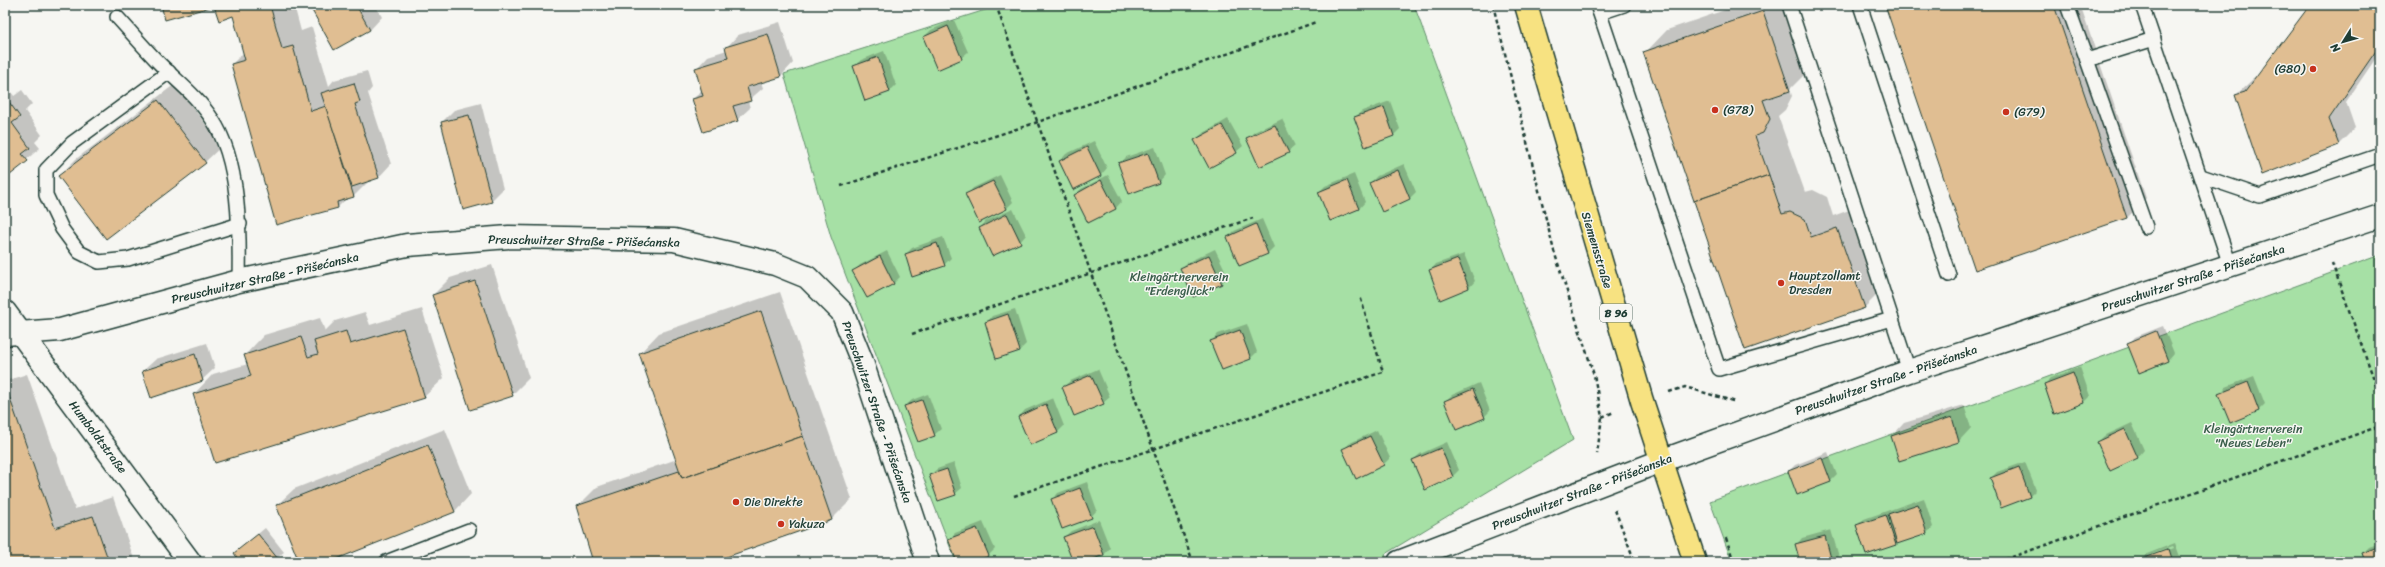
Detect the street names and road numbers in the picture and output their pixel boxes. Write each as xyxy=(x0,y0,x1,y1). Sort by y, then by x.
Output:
street label: Siemensstraße xyxy=(1575,209,1619,291)
street label: Preuschwitzer Straße - Přišećanska xyxy=(488,228,680,254)
street label: Preuschwitzer Straße - Přišečanska xyxy=(2098,238,2288,318)
street label: Preuschwitzer Straße - Přišećanska xyxy=(169,246,361,310)
road number: B 96 xyxy=(1600,304,1632,322)
street label: Preuschwitzer Straße - Přišećanska xyxy=(835,318,919,506)
street label: Preuschwitzer Straße - Přišečanska xyxy=(1792,338,1980,422)
street label: Humboldtstraße xyxy=(63,396,133,478)
street label: Preuschwitzer Straße - Přišečanska xyxy=(1489,447,1675,537)

